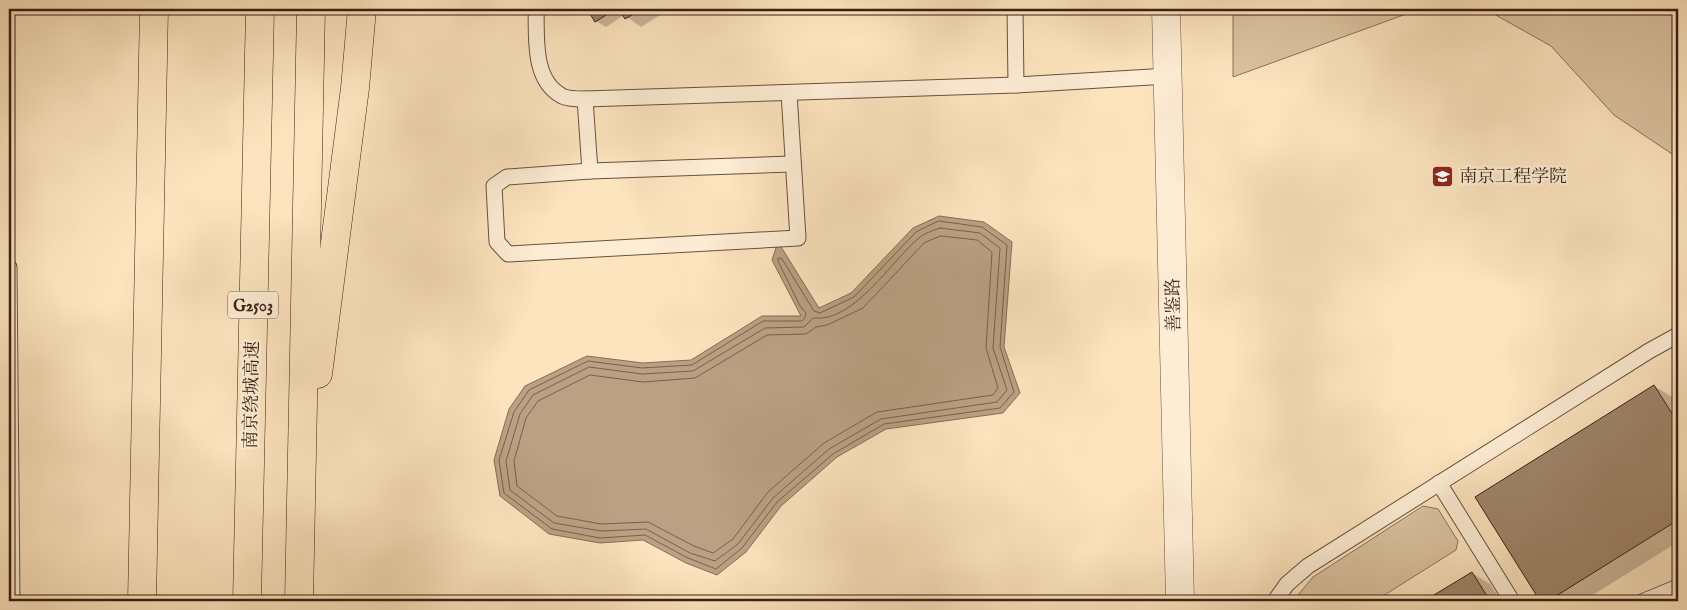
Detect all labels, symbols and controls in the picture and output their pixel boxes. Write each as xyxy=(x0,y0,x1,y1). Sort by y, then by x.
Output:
school or university icon: 南京工程学院 xyxy=(1431,164,1455,188)
place label: 南京工程学院 xyxy=(1459,166,1567,189)
street label: 善鉴路 xyxy=(1163,278,1186,332)
road number: G2503 xyxy=(228,292,278,318)
street label: 南京绕城高速 xyxy=(240,341,265,449)

